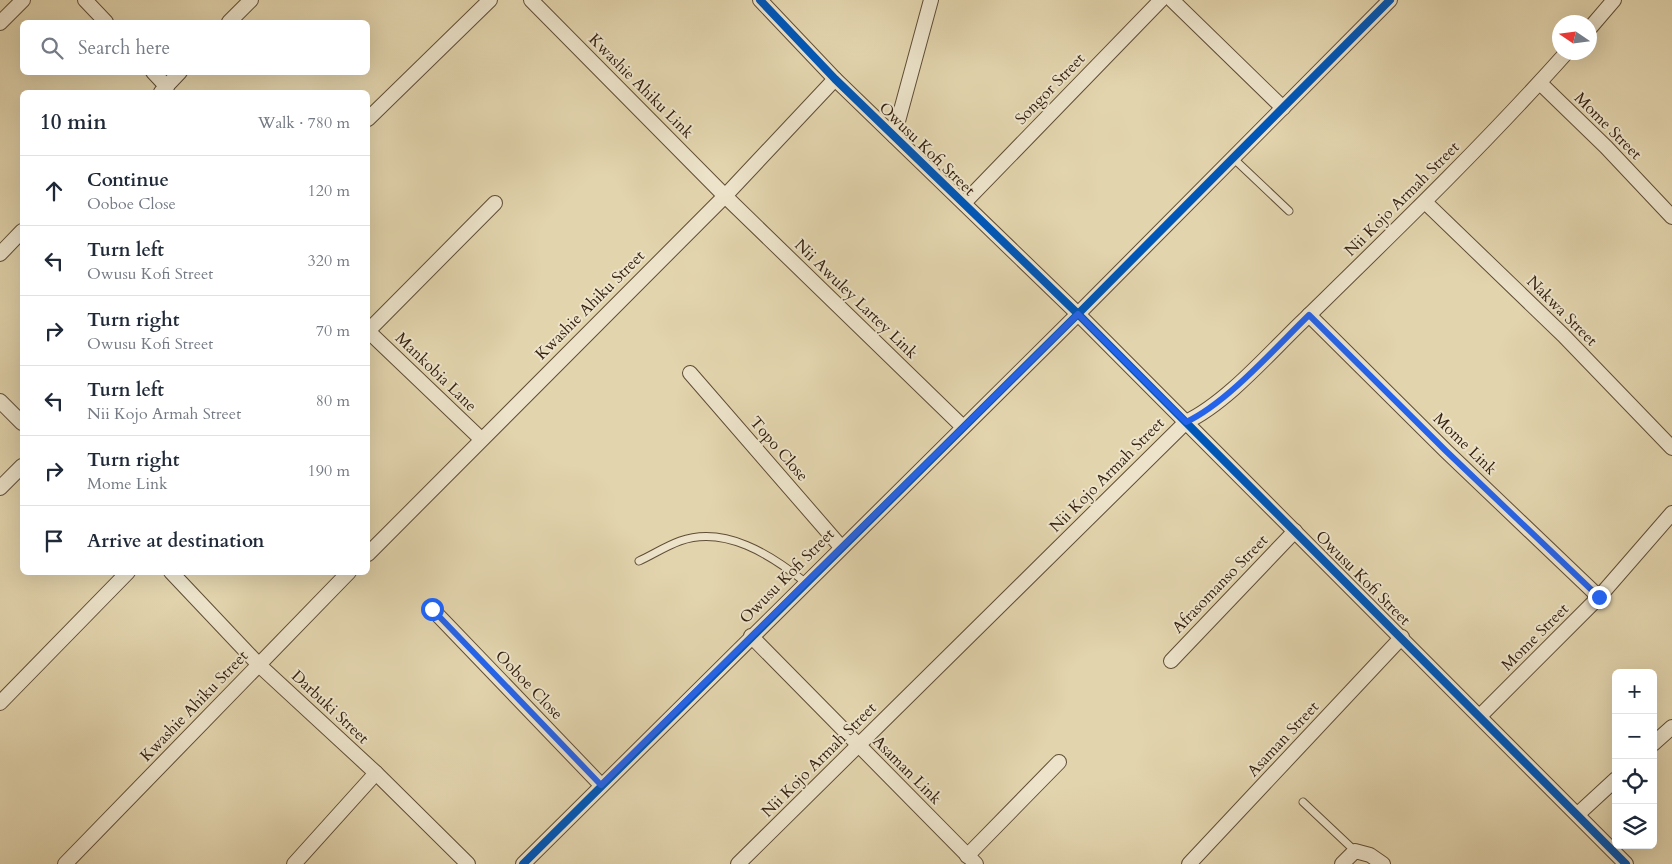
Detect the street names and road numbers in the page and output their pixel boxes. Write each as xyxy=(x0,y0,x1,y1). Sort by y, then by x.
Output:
street label: Kwashie Ahiku Link xyxy=(584,29,699,144)
street label: Songor Street xyxy=(1010,48,1090,130)
street label: Mome Street xyxy=(1569,87,1647,165)
street label: Owusu Kofi Street xyxy=(874,97,980,201)
street label: Nii Kojo Armah Street xyxy=(1340,137,1464,261)
street label: Nii Awuley Lartey Link xyxy=(790,234,923,364)
street label: Kwashie Ahiku Street xyxy=(530,245,650,365)
street label: Nakwa Street xyxy=(1522,271,1602,351)
street label: Mankobia Lane xyxy=(390,327,482,417)
street label: Mome Link xyxy=(1428,408,1502,480)
street label: Topo Close xyxy=(745,412,813,486)
street label: Nii Kojo Armah Street xyxy=(1045,413,1169,537)
street label: Owusu Kofi Street xyxy=(735,524,839,628)
street label: Owusu Kofi Street xyxy=(1311,526,1415,630)
street label: Afrasomanso Street xyxy=(1167,530,1273,638)
street label: Mome Street xyxy=(1496,598,1574,676)
street label: Ooboe Close xyxy=(490,645,568,725)
street label: Kwashie Ahiku Street xyxy=(135,646,253,766)
street label: Darbuki Street xyxy=(286,665,374,749)
street label: Asaman Street xyxy=(1242,696,1324,782)
street label: Nii Kojo Armah Street xyxy=(757,698,881,822)
street label: Asaman Link xyxy=(868,731,947,810)

